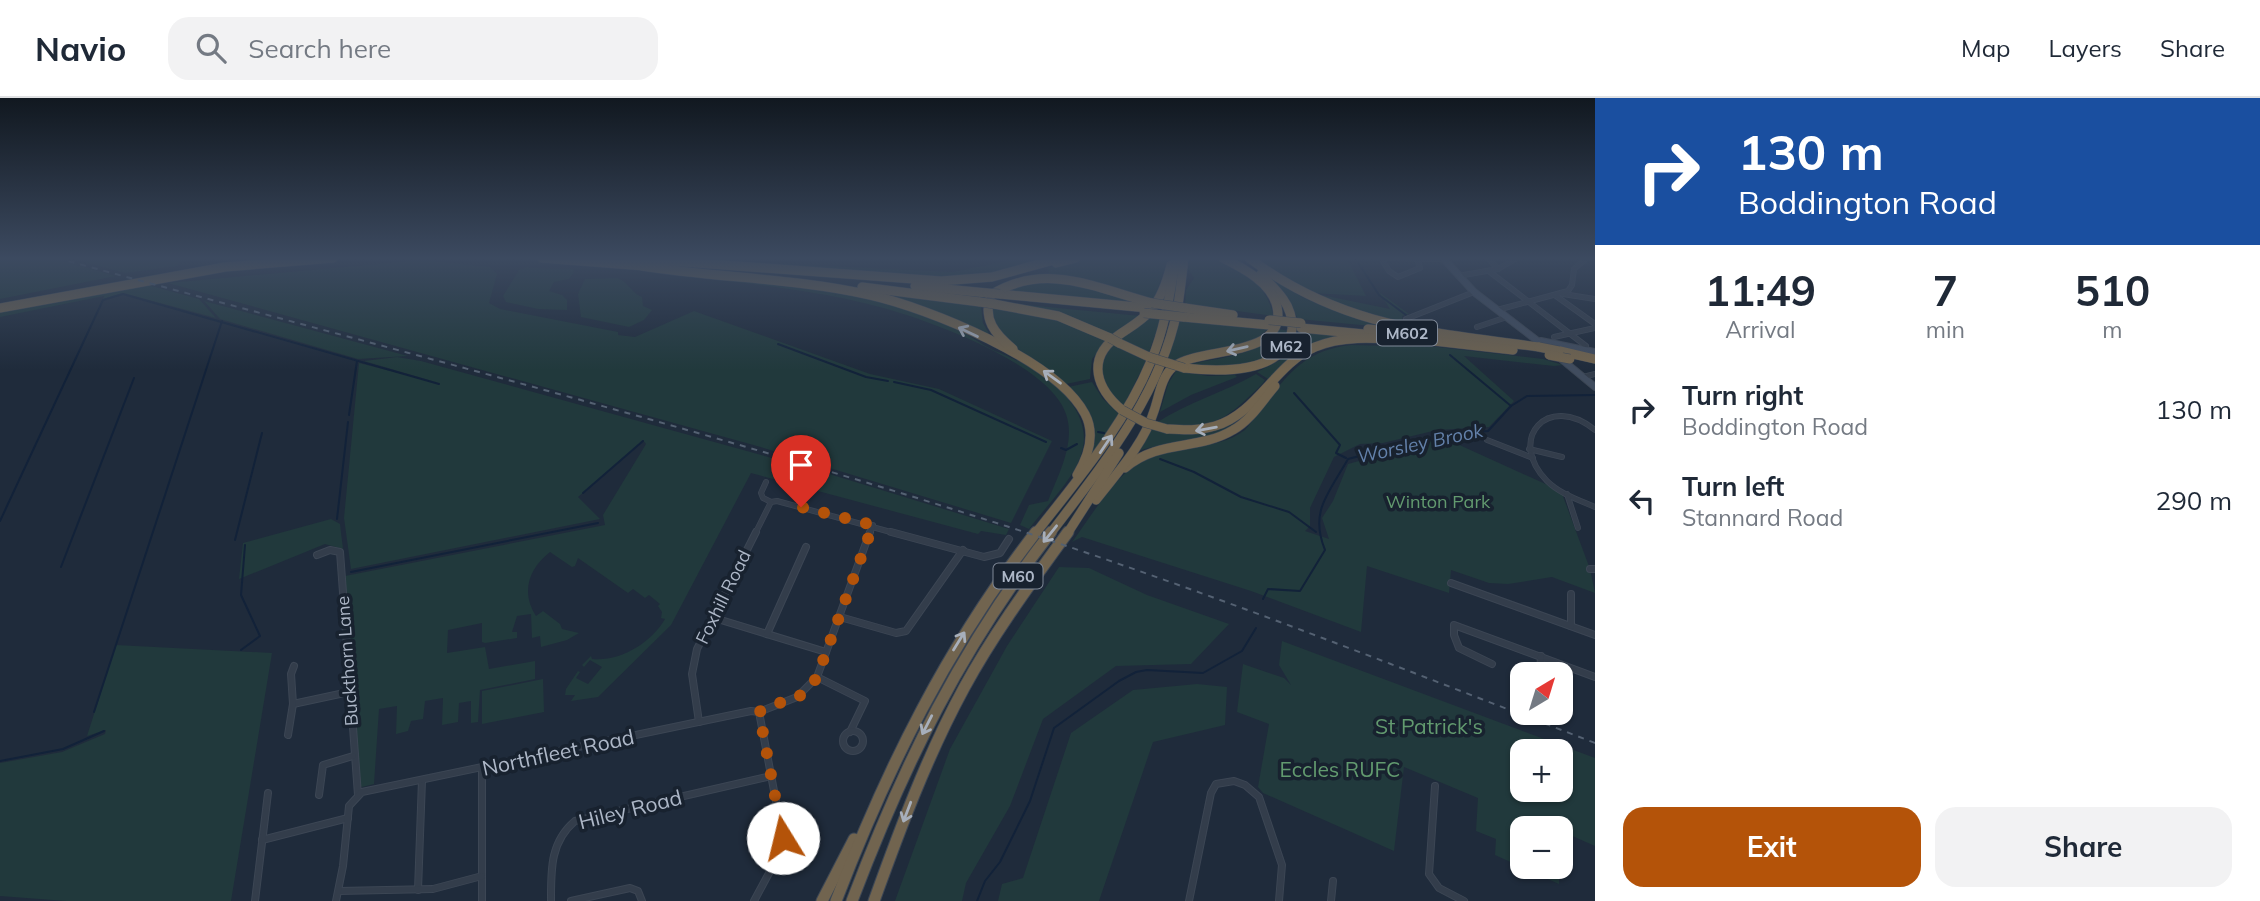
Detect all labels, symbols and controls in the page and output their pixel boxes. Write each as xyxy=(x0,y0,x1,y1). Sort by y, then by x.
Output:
search box xyxy=(168,17,658,80)
text: Navio xyxy=(35,28,126,69)
icon: search xyxy=(192,29,230,67)
text: Search here xyxy=(248,32,391,65)
text: Map xyxy=(1961,33,2010,63)
text: Layers xyxy=(2048,33,2122,63)
text: Share xyxy=(2160,33,2225,63)
text: 130 m xyxy=(1738,121,1884,182)
icon: right xyxy=(1623,126,1714,217)
text: Boddington Road xyxy=(1738,182,1997,222)
text: 11:49 xyxy=(1705,264,1816,317)
text: 7 xyxy=(1933,264,1958,317)
text: 510 xyxy=(2075,264,2150,317)
text: Arrival xyxy=(1725,315,1796,344)
text: min xyxy=(1926,315,1965,344)
text: m xyxy=(2102,315,2123,344)
road number: M602 xyxy=(1377,320,1437,345)
one-way arrow xyxy=(958,324,979,337)
road number: M62 xyxy=(1262,334,1310,358)
one-way arrow xyxy=(1226,343,1249,357)
one-way arrow xyxy=(1042,370,1061,385)
text: Turn right xyxy=(1682,379,1803,412)
icon: right xyxy=(1623,391,1661,429)
text: 130 m xyxy=(2156,393,2232,426)
text: Boddington Road xyxy=(1682,412,1868,441)
water label: Worsley Brook xyxy=(1355,418,1486,468)
one-way arrow xyxy=(1195,423,1218,436)
pin xyxy=(771,435,831,507)
one-way arrow xyxy=(1099,435,1113,454)
icon: arrive xyxy=(782,446,820,484)
text: Turn left xyxy=(1682,470,1784,503)
icon: left xyxy=(1623,482,1661,520)
text: 290 m xyxy=(2156,484,2232,517)
park label: Winton Park xyxy=(1386,490,1491,513)
text: Stannard Road xyxy=(1682,503,1843,532)
one-way arrow xyxy=(1042,525,1058,543)
street label: Foxhill Road xyxy=(690,546,756,648)
road number: M60 xyxy=(993,564,1042,589)
street label: Buckthorn Lane xyxy=(331,595,363,727)
one-way arrow xyxy=(953,631,967,651)
north arrow xyxy=(1510,662,1573,724)
map controls xyxy=(1510,662,1573,879)
park label: St Patrick's xyxy=(1375,713,1483,739)
one-way arrow xyxy=(920,714,933,735)
street label: Northfleet Road xyxy=(480,723,636,781)
button: + xyxy=(1510,739,1573,802)
park label: Eccles RUFC xyxy=(1280,756,1400,782)
street label: Hiley Road xyxy=(576,784,684,834)
one-way arrow xyxy=(900,800,913,822)
position arrow xyxy=(746,801,820,875)
button: Exit xyxy=(1623,807,1921,887)
button: Share xyxy=(1935,807,2232,887)
button: − xyxy=(1510,816,1573,879)

